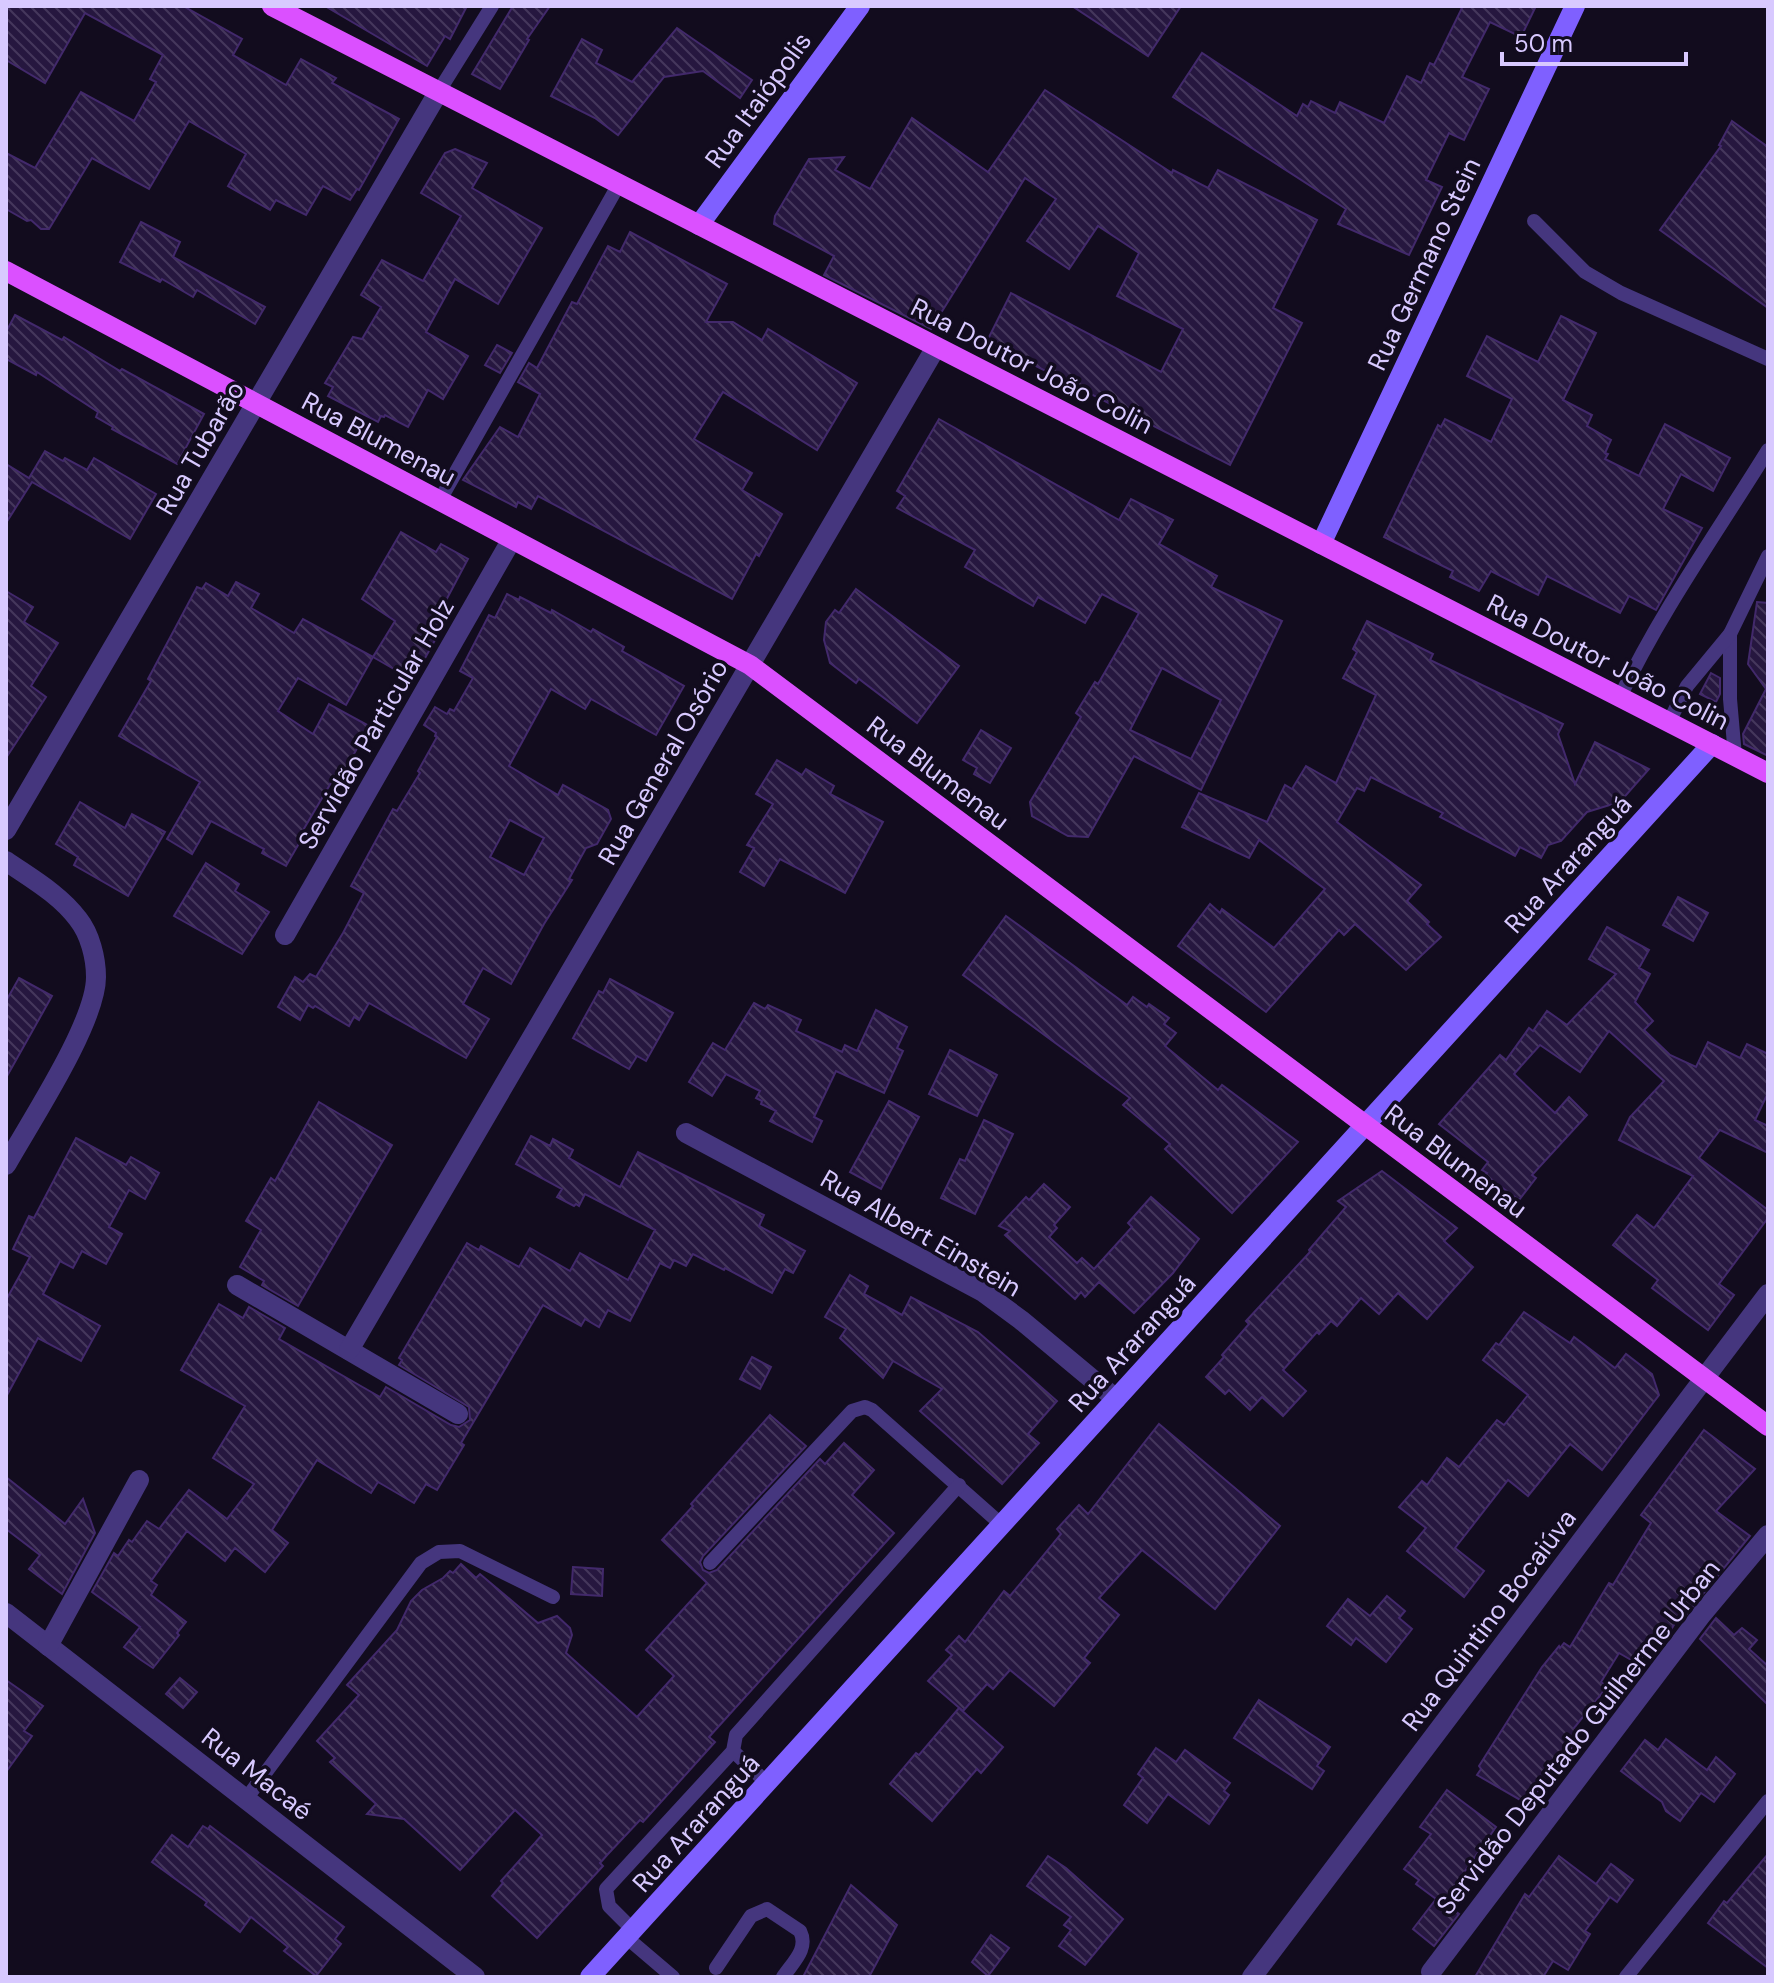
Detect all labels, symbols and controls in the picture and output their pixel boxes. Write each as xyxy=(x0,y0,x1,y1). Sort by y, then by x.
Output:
scale bar xyxy=(1502,16,1686,66)
street label: Rua Itaiópolis xyxy=(697,25,819,175)
text: 50 m xyxy=(1514,28,1573,59)
street label: Rua Germano Stein xyxy=(1360,152,1488,376)
street label: Rua Doutor João Colin xyxy=(905,290,1159,442)
street label: Rua Tubarão xyxy=(148,375,252,521)
street label: Rua Blumenau xyxy=(296,384,462,494)
street label: Rua Doutor João Colin xyxy=(1481,586,1735,738)
street label: Servidão Particular Holz xyxy=(290,593,462,855)
street label: Rua General Osório xyxy=(590,653,736,871)
street label: Rua Blumenau xyxy=(860,708,1016,838)
street label: Rua Araranguá xyxy=(1497,788,1639,940)
street label: Rua Blumenau xyxy=(1378,1096,1534,1226)
street label: Rua Albert Einstein xyxy=(814,1162,1028,1304)
street label: Rua Araranguá xyxy=(1061,1267,1203,1419)
street label: Rua Quintino Bocaiúva xyxy=(1394,1502,1584,1738)
street label: Servidão Deputado Guilherme Urban xyxy=(1429,1552,1727,1922)
street label: Rua Macaé xyxy=(195,1720,319,1828)
street label: Rua Araranguá xyxy=(625,1747,767,1899)

